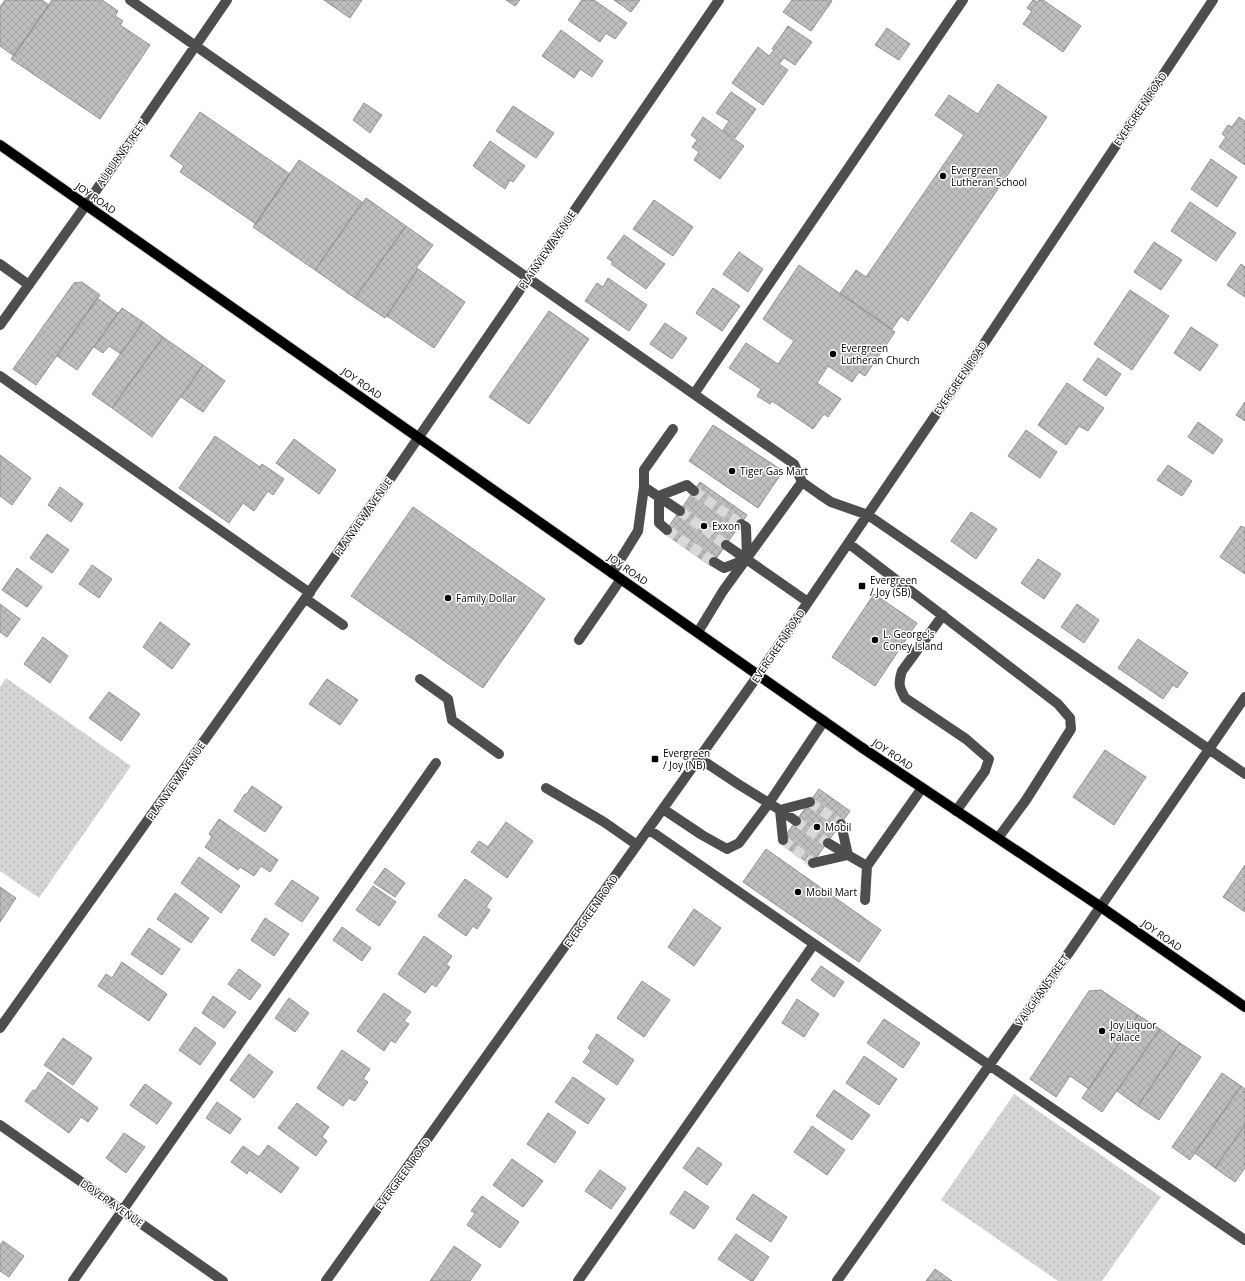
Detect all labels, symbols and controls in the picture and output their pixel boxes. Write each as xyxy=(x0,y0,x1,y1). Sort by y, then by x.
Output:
street label: EVERGREEN ROAD xyxy=(1110,70,1170,148)
street label: AUBURN STREET xyxy=(93,117,149,189)
place label: Evergreen Lutheran School xyxy=(951,163,1027,189)
marker: Evergreen Lutheran School xyxy=(938,171,948,181)
street label: JOY ROAD xyxy=(72,178,119,217)
street label: PLAINVIEW AVENUE xyxy=(515,208,579,292)
street label: EVERGREEN ROAD xyxy=(930,339,990,417)
place label: Evergreen Lutheran Church xyxy=(841,341,920,367)
marker: Evergreen Lutheran Church xyxy=(828,349,838,359)
street label: JOY ROAD xyxy=(338,363,385,402)
place label: Tiger Gas Mart xyxy=(740,464,809,478)
marker: Tiger Gas Mart xyxy=(727,466,737,476)
street label: PLAINVIEW AVENUE xyxy=(331,475,395,559)
place label: Exxon xyxy=(712,519,740,533)
marker: Exxon xyxy=(699,521,709,531)
street label: JOY ROAD xyxy=(604,549,651,588)
place label: Evergreen / Joy (SB) xyxy=(870,573,917,599)
marker: Evergreen / Joy (SB) xyxy=(857,581,867,591)
place label: Family Dollar xyxy=(456,591,517,605)
marker: Family Dollar xyxy=(443,593,453,603)
street label: EVERGREEN ROAD xyxy=(748,607,808,685)
place label: L. George's Coney Island xyxy=(883,627,943,653)
marker: L. George's Coney Island xyxy=(870,635,880,645)
street label: JOY ROAD xyxy=(869,735,916,773)
street label: PLAINVIEW AVENUE xyxy=(144,739,208,823)
place label: Evergreen / Joy (NB) xyxy=(663,746,710,772)
marker: Evergreen / Joy (NB) xyxy=(650,754,660,764)
place label: Mobil xyxy=(825,820,851,834)
marker: Mobil xyxy=(812,822,822,832)
street label: EVERGREEN ROAD xyxy=(561,872,621,950)
place label: Mobil Mart xyxy=(806,885,857,899)
marker: Mobil Mart xyxy=(793,887,803,897)
street label: JOY ROAD xyxy=(1138,915,1185,954)
street label: VAUGHAN STREET xyxy=(1012,951,1072,1029)
place label: Joy Liquor Palace xyxy=(1109,1018,1156,1044)
marker: Joy Liquor Palace xyxy=(1097,1026,1107,1036)
street label: EVERGREEN ROAD xyxy=(372,1135,434,1213)
street label: DOVER AVENUE xyxy=(78,1176,146,1230)

